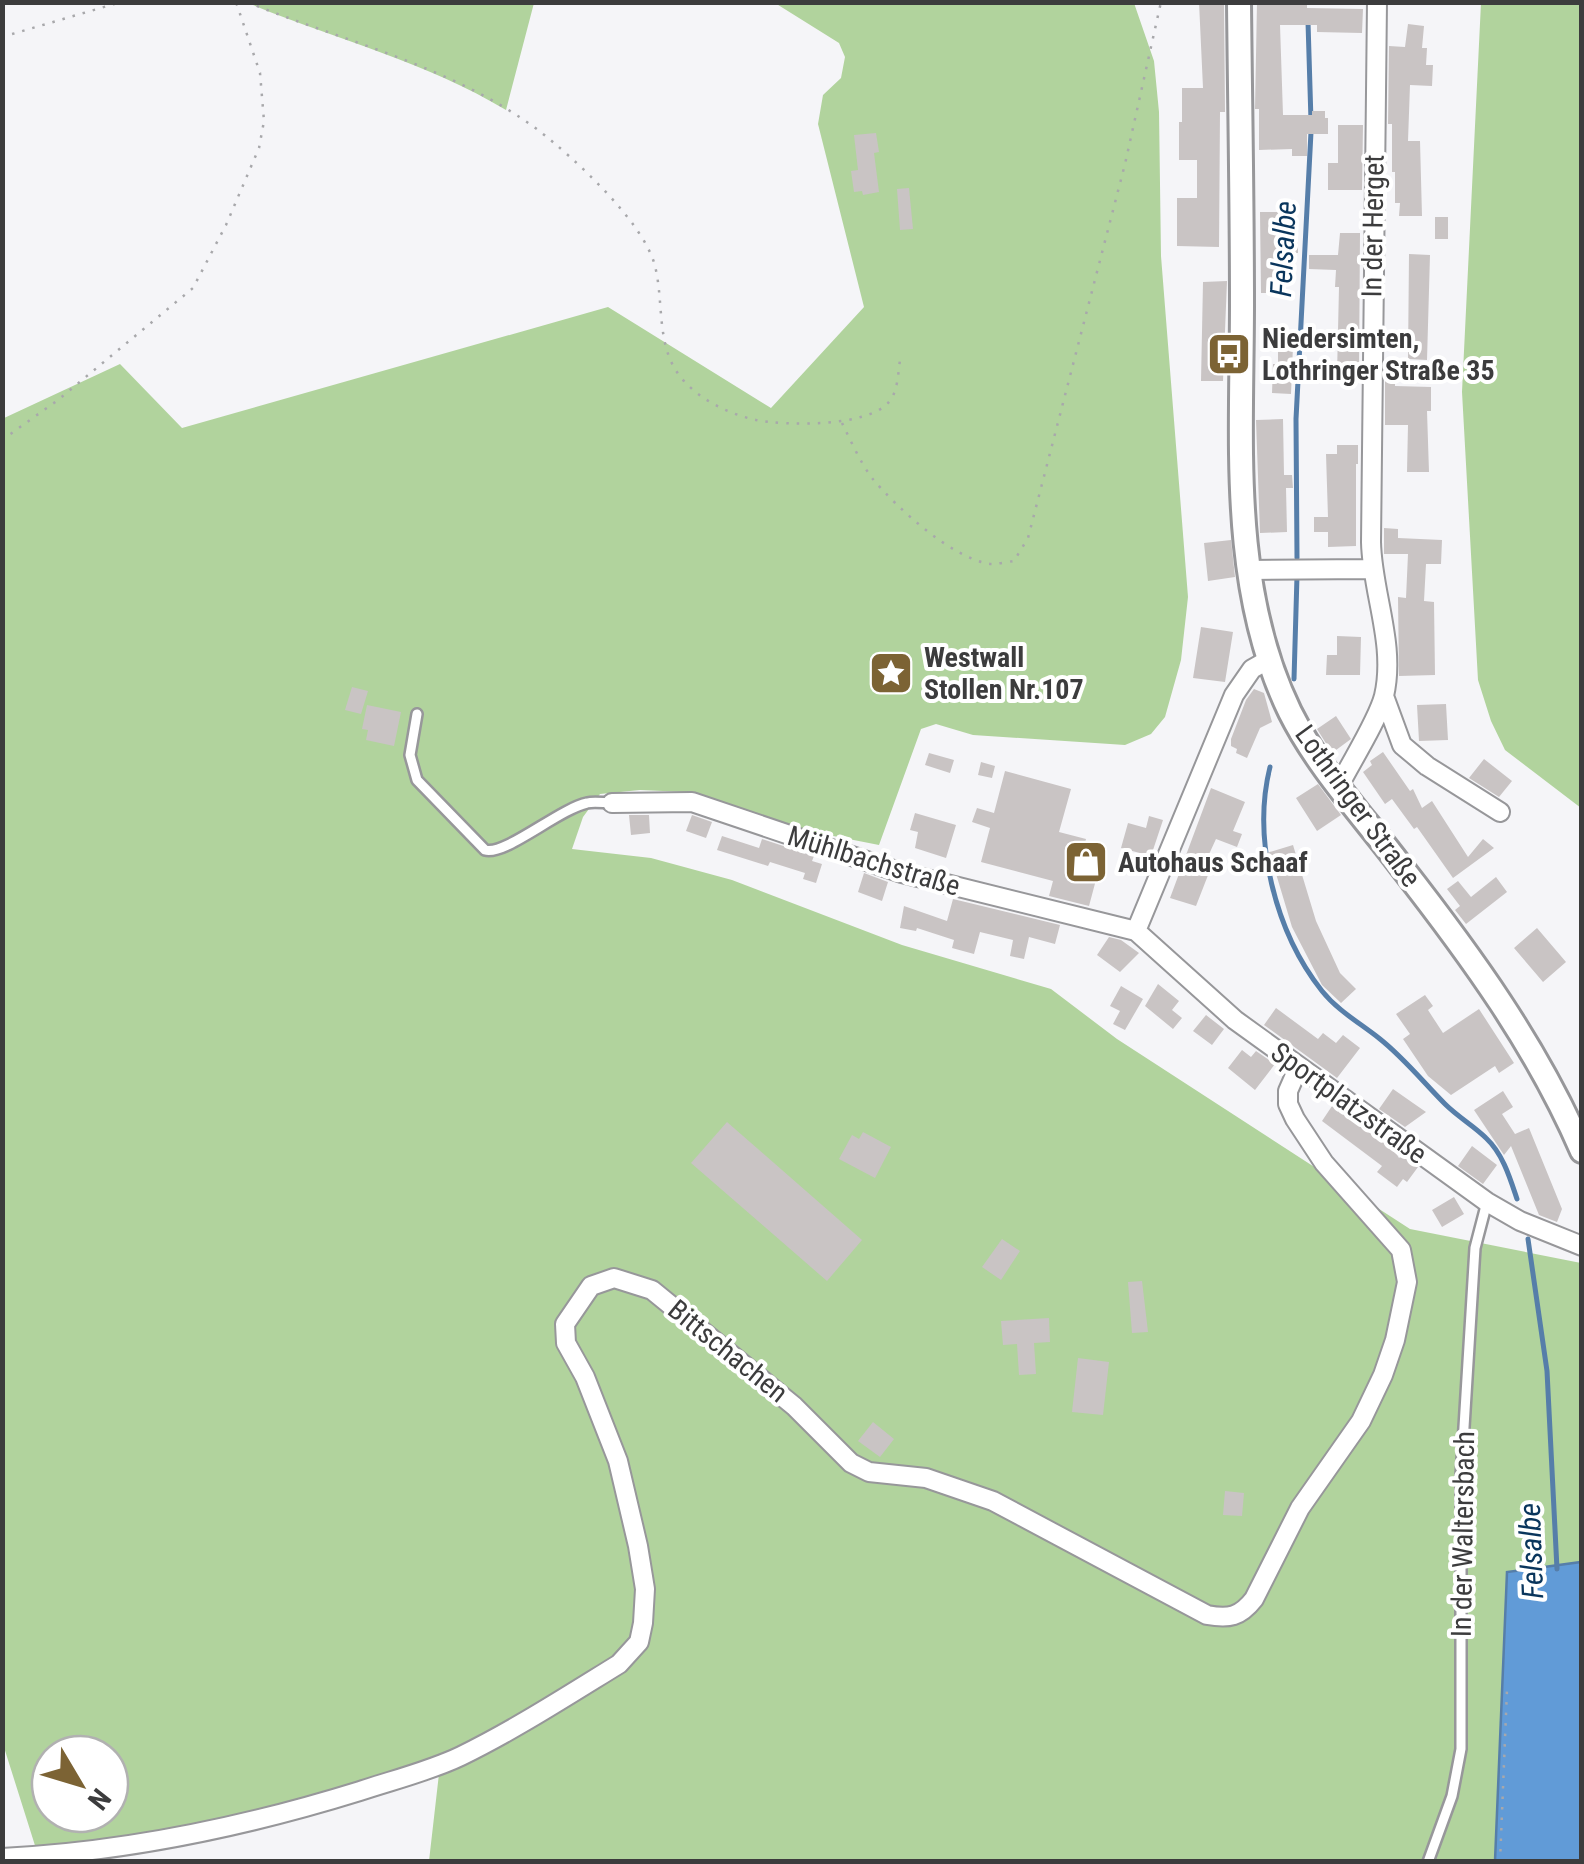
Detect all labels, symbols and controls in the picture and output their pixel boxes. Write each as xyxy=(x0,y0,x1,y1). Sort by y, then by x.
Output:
street label: In der Herget xyxy=(1355,154,1391,298)
water label: Felsalbe xyxy=(1263,200,1303,298)
place label: Niedersimten, Lothringer Straße 35 xyxy=(1262,322,1495,387)
bus stop icon: Niedersimten, Lothringer Straße 35 xyxy=(1206,331,1252,377)
place label: Westwall Stollen Nr.107 xyxy=(924,641,1084,706)
place icon: Westwall Stollen Nr.107 xyxy=(868,650,914,696)
street label: Lothringer Straße xyxy=(1288,719,1428,893)
street label: Mühlbachstraße xyxy=(784,819,964,903)
shop icon: Autohaus Schaaf xyxy=(1063,839,1109,885)
place label: Autohaus Schaaf xyxy=(1118,846,1308,879)
street label: Sportplatzstraße xyxy=(1265,1035,1433,1171)
street label: Bittschachen xyxy=(662,1293,794,1409)
street label: In der Waltersbach xyxy=(1445,1431,1481,1637)
water label: Felsalbe xyxy=(1512,1502,1550,1600)
north arrow xyxy=(30,1734,130,1834)
text: N xyxy=(81,1782,118,1816)

